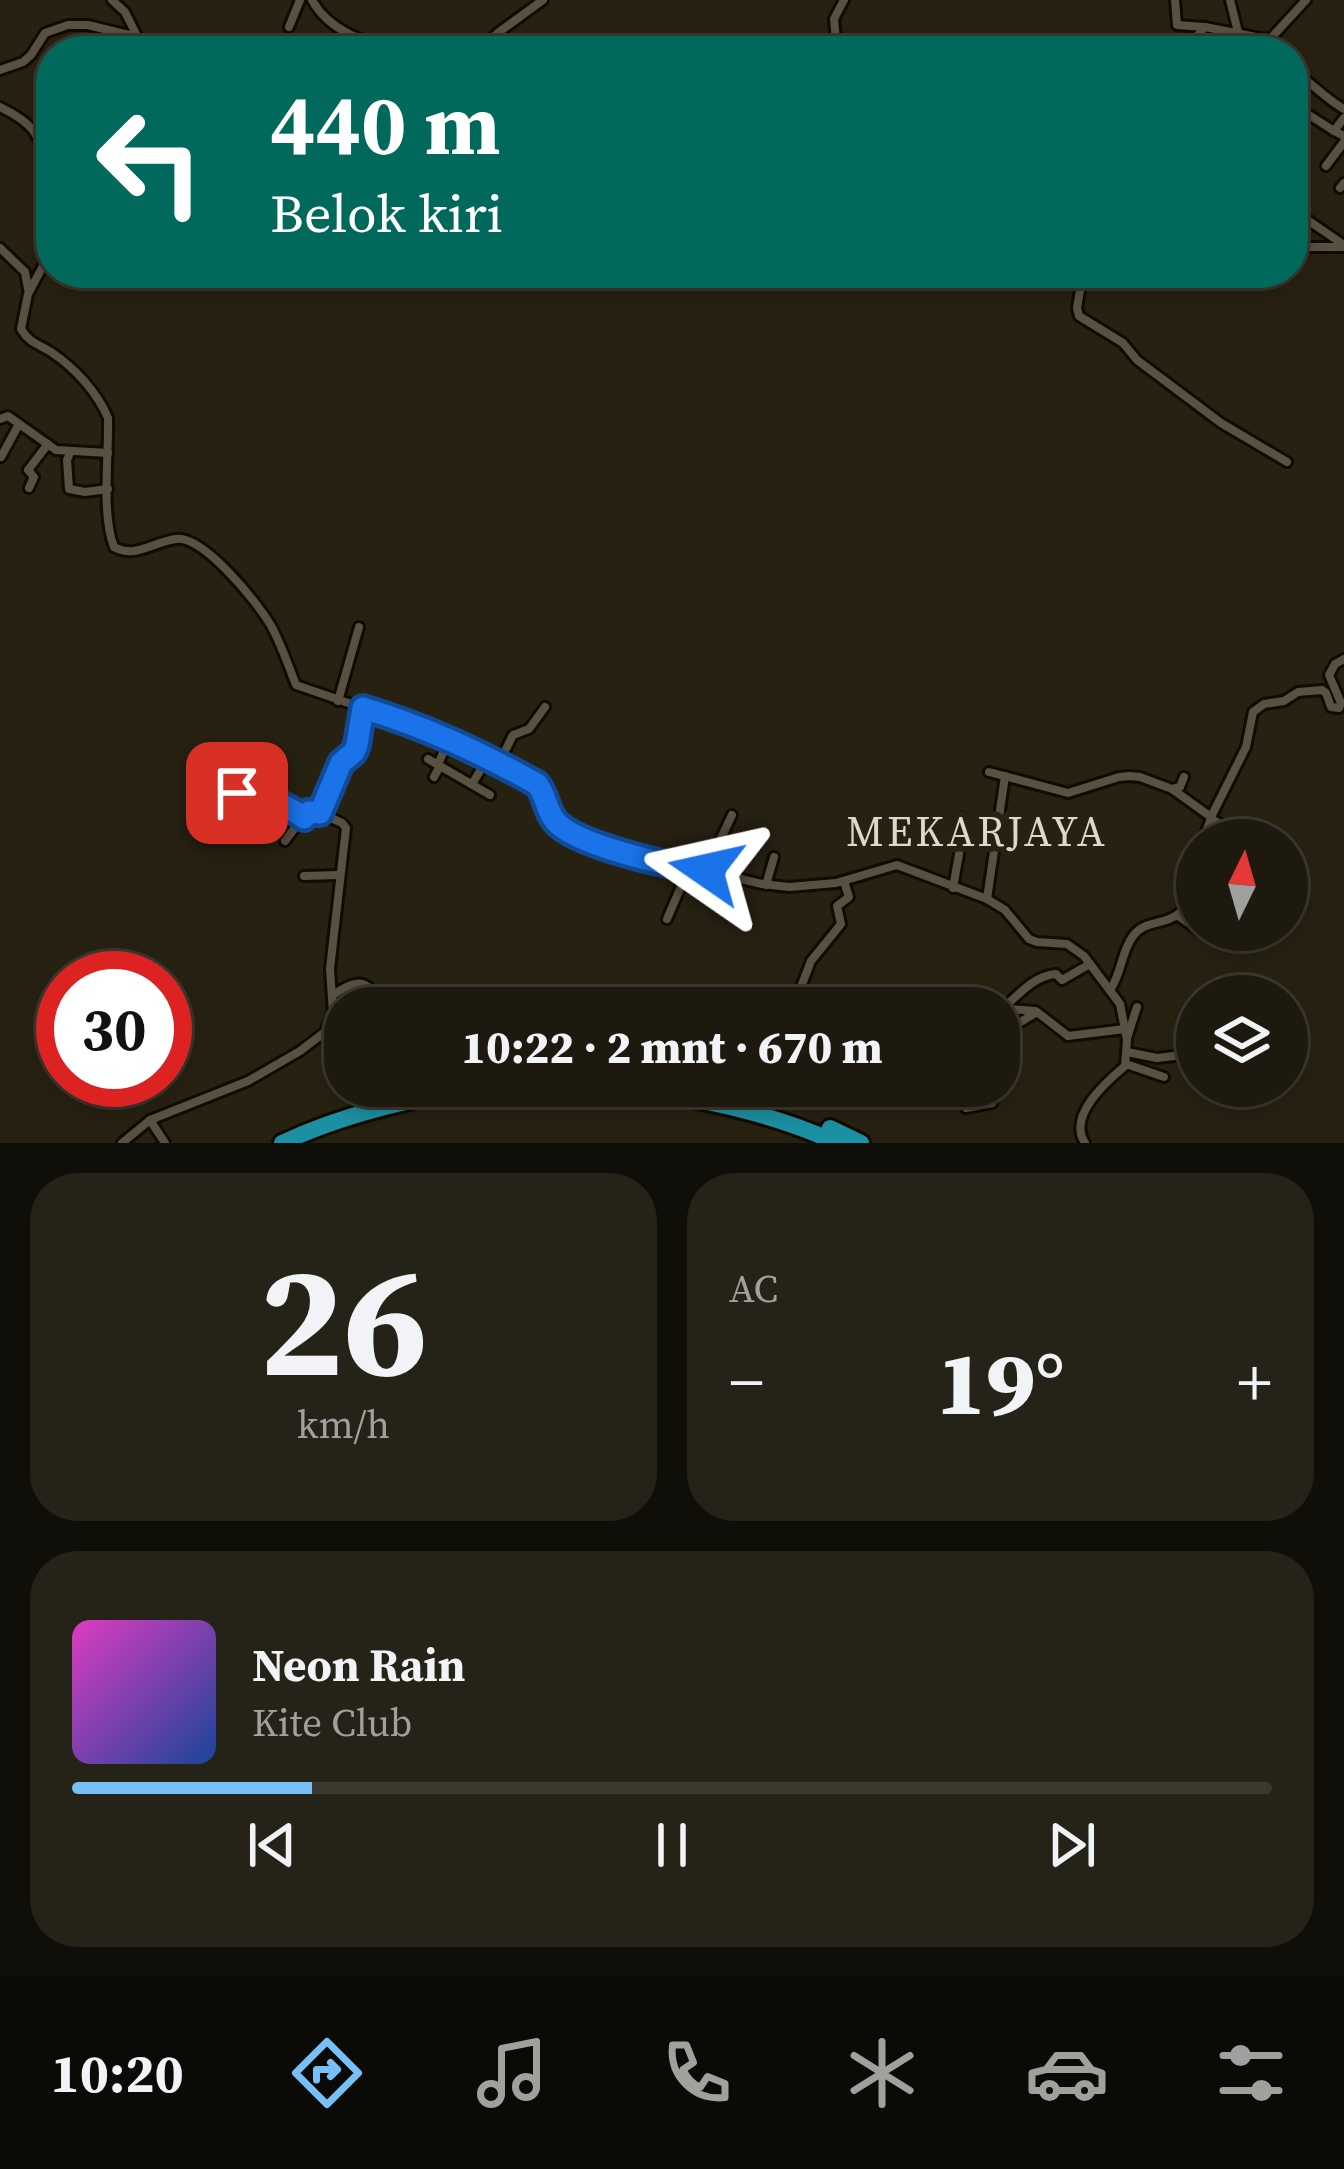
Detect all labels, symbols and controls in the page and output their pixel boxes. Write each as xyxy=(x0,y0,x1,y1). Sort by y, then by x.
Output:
text: 440 m xyxy=(270,67,501,182)
icon: left xyxy=(72,84,228,240)
text: Belok kiri xyxy=(270,176,503,250)
pin xyxy=(186,742,288,844)
icon: arrive xyxy=(204,760,270,826)
district label: MEKARJAYA xyxy=(846,802,1108,860)
position arrow xyxy=(643,807,769,933)
north arrow xyxy=(1176,819,1308,951)
map controls xyxy=(1176,819,1308,1107)
speed limit sign: 30 xyxy=(36,951,192,1107)
button: layers xyxy=(1176,975,1308,1107)
text: 10:22 · 2 mnt · 670 m xyxy=(461,1016,883,1078)
text: 26 xyxy=(259,1213,428,1427)
text: AC xyxy=(729,1262,778,1315)
text: 19° xyxy=(936,1321,1065,1444)
text: − xyxy=(729,1337,764,1427)
text: + xyxy=(1237,1337,1272,1427)
text: km/h xyxy=(297,1398,390,1451)
text: Neon Rain xyxy=(252,1634,465,1696)
text: Kite Club xyxy=(252,1696,412,1749)
icon: previous xyxy=(239,1812,305,1878)
icon: pause xyxy=(639,1812,705,1878)
icon: next xyxy=(1039,1812,1105,1878)
icon: directions xyxy=(285,2031,369,2115)
icon: music xyxy=(470,2031,554,2115)
icon: phone xyxy=(655,2031,739,2115)
icon: climate xyxy=(840,2031,924,2115)
icon: car xyxy=(1025,2031,1109,2115)
icon: filters xyxy=(1209,2031,1293,2115)
text: 10:20 xyxy=(50,2036,184,2110)

